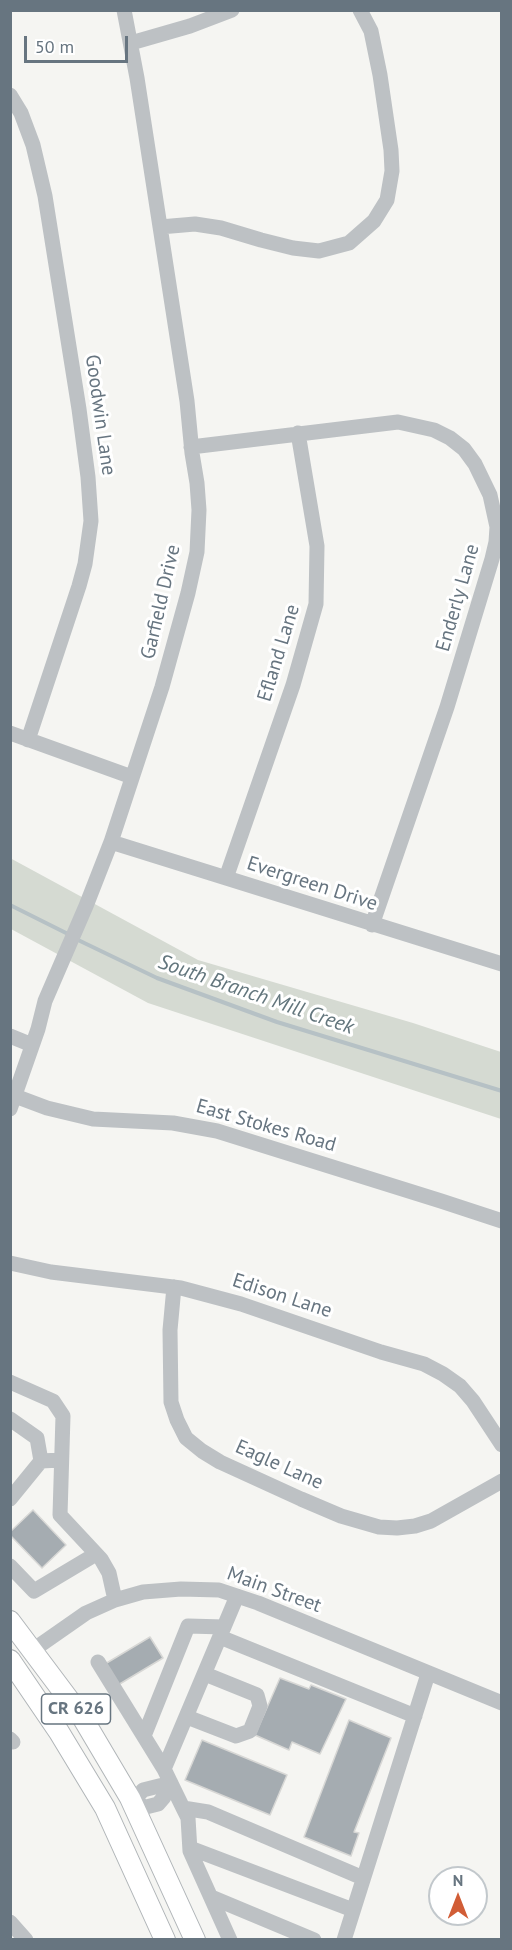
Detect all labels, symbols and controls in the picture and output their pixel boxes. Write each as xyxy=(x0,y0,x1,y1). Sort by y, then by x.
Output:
scale bar xyxy=(27,24,130,62)
text: 50 m xyxy=(35,35,74,58)
street label: Goodwin Lane xyxy=(80,353,120,477)
street label: Enderly Lane xyxy=(431,541,485,655)
street label: Garfield Drive xyxy=(136,542,186,662)
street label: Efland Lane xyxy=(253,602,305,704)
street label: Evergreen Drive xyxy=(244,852,380,916)
water label: South Branch Mill Creek xyxy=(155,950,357,1040)
street label: East Stokes Road xyxy=(193,1095,339,1157)
street label: Edison Lane xyxy=(229,1269,335,1323)
street label: Eagle Lane xyxy=(231,1435,327,1495)
street label: Main Street xyxy=(224,1562,324,1618)
road number: CR 626 xyxy=(42,1694,110,1724)
north arrow xyxy=(428,1866,488,1926)
text: N xyxy=(453,1870,463,1890)

